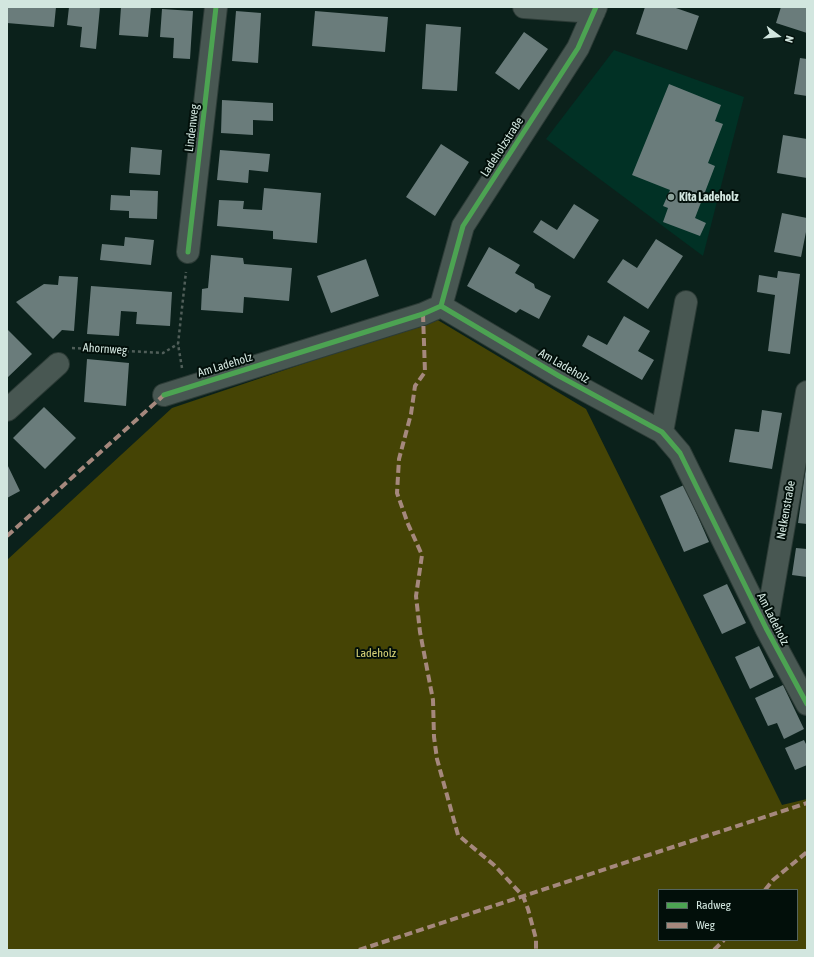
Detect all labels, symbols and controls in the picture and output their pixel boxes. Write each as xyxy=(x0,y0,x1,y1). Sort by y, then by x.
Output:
north arrow xyxy=(758,16,798,56)
text: N xyxy=(783,35,796,44)
street label: Lindenweg xyxy=(182,103,202,153)
street label: Ladeholzstraße xyxy=(477,115,527,179)
place label: Kita Ladeholz xyxy=(679,190,739,204)
marker: Kita Ladeholz xyxy=(666,192,676,202)
street label: Ahornweg xyxy=(82,340,128,358)
street label: Am Ladeholz xyxy=(536,346,592,386)
street label: Am Ladeholz xyxy=(196,350,254,380)
street label: Nelkenstraße xyxy=(774,479,798,541)
street label: Am Ladeholz xyxy=(754,591,792,647)
park label: Ladeholz xyxy=(356,646,396,660)
legend xyxy=(658,889,798,941)
text: Radweg xyxy=(696,898,731,912)
text: Weg xyxy=(696,918,715,932)

